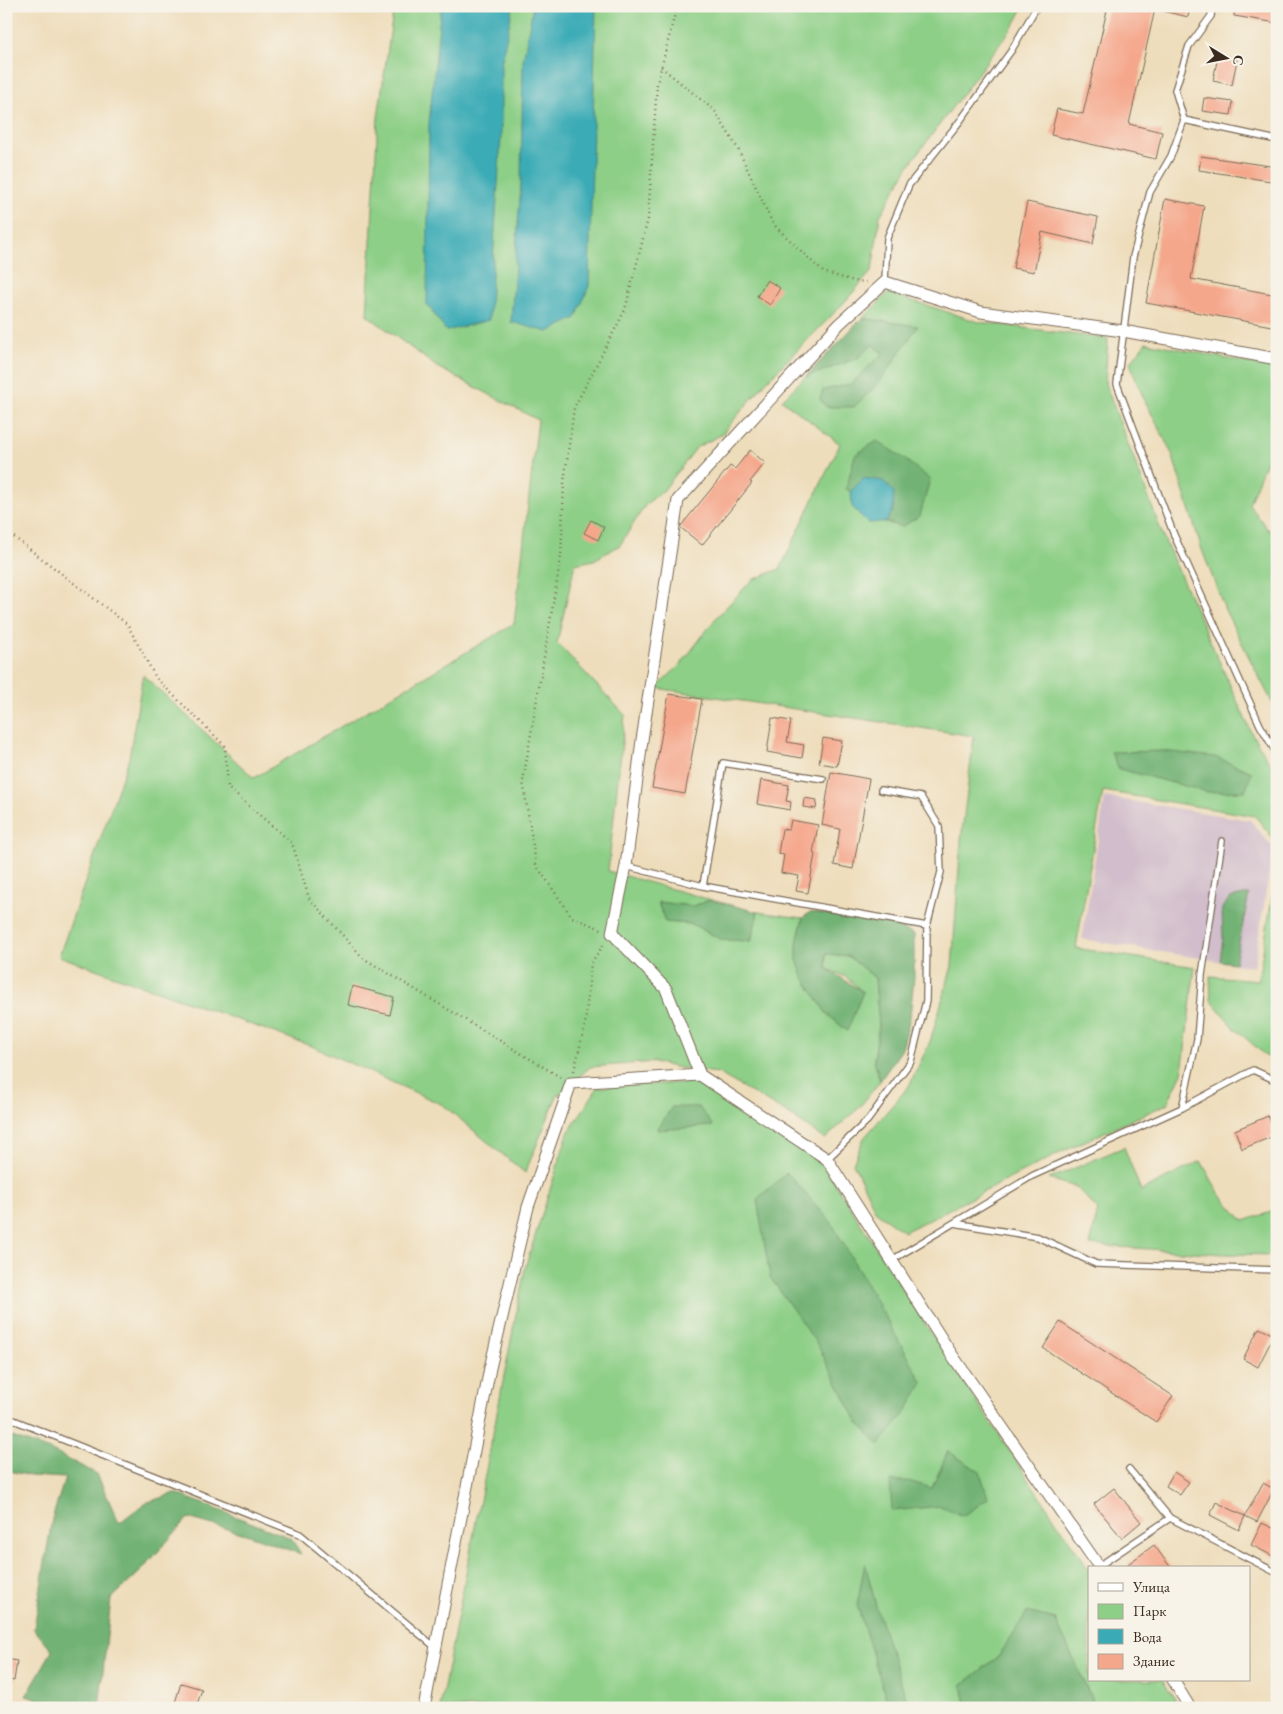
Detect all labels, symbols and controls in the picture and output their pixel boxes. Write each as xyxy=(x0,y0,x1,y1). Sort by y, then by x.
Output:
north arrow xyxy=(1200,32,1250,82)
text: С xyxy=(1229,54,1249,67)
legend xyxy=(1088,1566,1250,1682)
text: Улица xyxy=(1132,1577,1170,1596)
text: Парк xyxy=(1133,1601,1166,1620)
text: Вода xyxy=(1133,1627,1162,1646)
text: Здание xyxy=(1133,1651,1175,1670)

